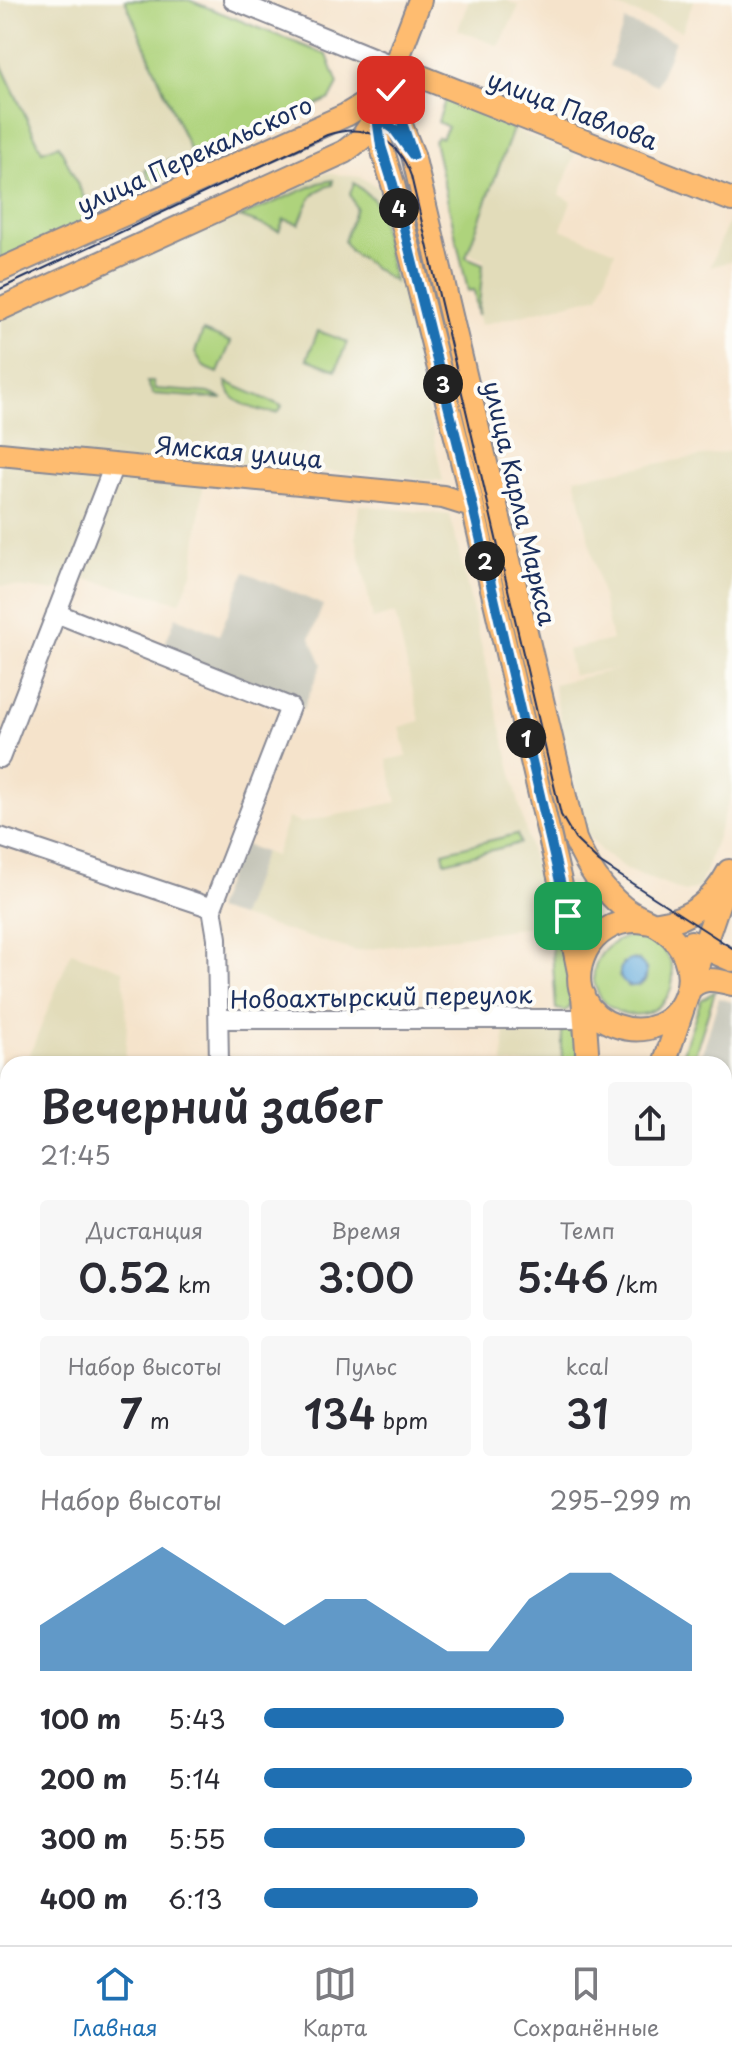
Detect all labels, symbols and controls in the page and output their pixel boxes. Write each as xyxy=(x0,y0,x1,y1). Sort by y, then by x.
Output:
pin xyxy=(357,56,425,124)
street label: улица Павлова xyxy=(483,60,663,158)
icon: check xyxy=(369,68,413,112)
street label: улица Перекальского xyxy=(70,86,318,222)
pin: 4 xyxy=(379,188,419,228)
text: 4 xyxy=(392,191,406,224)
pin: 3 xyxy=(423,364,463,404)
text: 3 xyxy=(436,367,450,400)
street label: улица Карла Маркса xyxy=(475,377,567,629)
street label: Ямская улица xyxy=(154,426,324,476)
pin: 2 xyxy=(465,541,505,581)
text: 2 xyxy=(477,544,493,577)
pin: 1 xyxy=(506,718,546,758)
text: 1 xyxy=(521,721,531,754)
pin xyxy=(534,882,602,950)
icon: arrive xyxy=(546,894,590,938)
street label: Новоахтырский переулок xyxy=(229,975,533,1017)
text: Вечерний забег xyxy=(40,1072,382,1138)
button: share xyxy=(608,1082,692,1166)
text: 21:45 xyxy=(40,1135,111,1174)
text: Дистанция xyxy=(86,1213,203,1246)
text: Время xyxy=(331,1213,401,1246)
text: Темп xyxy=(560,1213,615,1246)
text: 0.52 xyxy=(78,1246,171,1307)
text: 3:00 xyxy=(318,1246,414,1307)
text: 5:46 xyxy=(516,1246,609,1307)
text: km xyxy=(171,1267,211,1300)
text: /km xyxy=(609,1267,658,1300)
text: Набор высоты xyxy=(68,1349,222,1382)
text: Пульс xyxy=(335,1349,397,1382)
text: kcal xyxy=(565,1349,609,1382)
text: 7 xyxy=(120,1382,143,1443)
text: 134 xyxy=(304,1382,376,1443)
text: 31 xyxy=(566,1382,609,1443)
text: m xyxy=(143,1403,170,1436)
text: bpm xyxy=(376,1403,428,1436)
text: Набор высоты xyxy=(40,1480,222,1519)
text: 295–299 m xyxy=(549,1480,692,1519)
text: 100 m xyxy=(40,1699,121,1738)
text: 5:43 xyxy=(168,1699,226,1738)
text: 200 m xyxy=(40,1759,127,1798)
text: 5:14 xyxy=(168,1759,221,1798)
text: 300 m xyxy=(40,1819,128,1858)
text: 5:55 xyxy=(168,1819,226,1858)
text: 400 m xyxy=(40,1879,128,1918)
text: 6:13 xyxy=(168,1879,223,1918)
tab: Главная xyxy=(73,1962,158,2043)
tab: Карта xyxy=(303,1962,367,2043)
tab: Сохранённые xyxy=(512,1962,659,2043)

